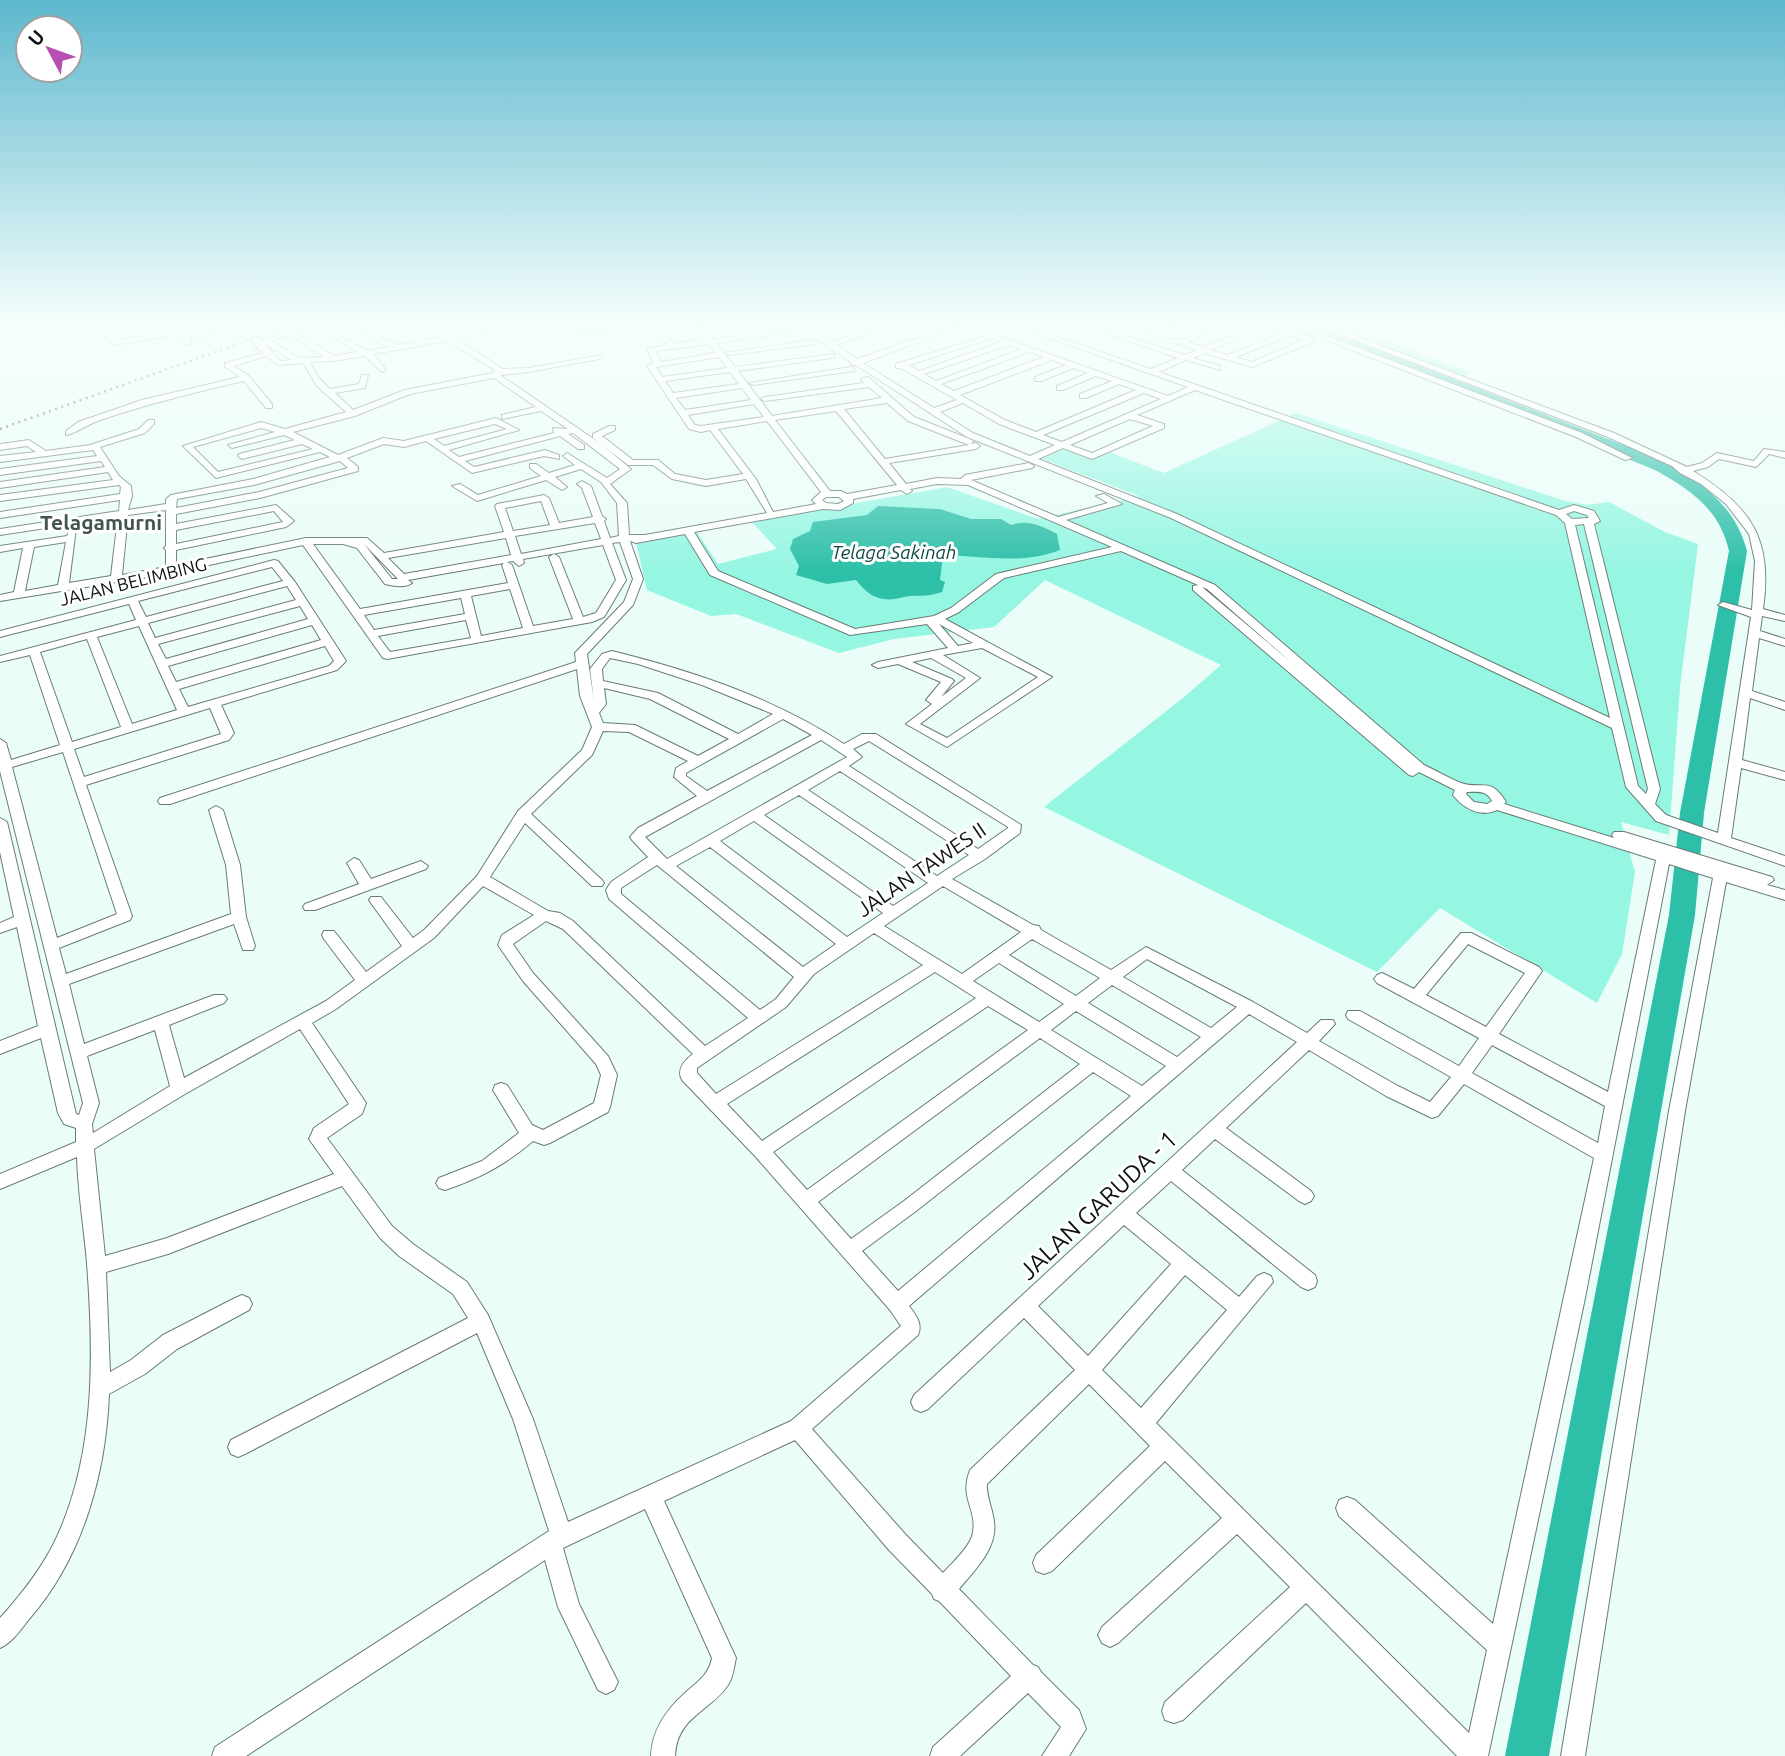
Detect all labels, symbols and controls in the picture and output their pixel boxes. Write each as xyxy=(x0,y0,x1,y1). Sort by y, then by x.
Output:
north arrow xyxy=(14,14,84,84)
text: U xyxy=(23,26,49,50)
district label: Telagamurni xyxy=(40,510,162,534)
water label: Telaga Sakinah xyxy=(832,541,956,563)
street label: JALAN BELIMBING xyxy=(58,553,208,609)
street label: JALAN TAWES II xyxy=(852,817,990,921)
street label: JALAN GARUDA - 1 xyxy=(1014,1125,1182,1285)

